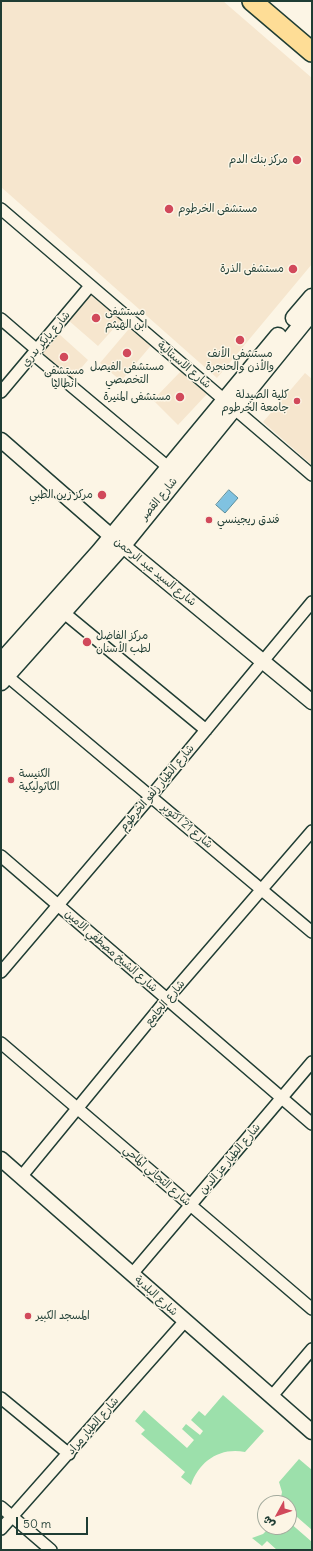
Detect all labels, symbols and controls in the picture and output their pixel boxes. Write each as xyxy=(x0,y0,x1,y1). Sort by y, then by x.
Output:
place label: مركز بنك الدم xyxy=(229,153,288,167)
marker: مركز بنك الدم xyxy=(291,154,303,166)
place label: مستشفى الخرطوم xyxy=(178,202,257,216)
marker: مستشفى الخرطوم xyxy=(163,203,175,215)
place label: مستشفى الذرة xyxy=(220,262,284,276)
marker: مستشفى الذرة xyxy=(287,263,299,275)
place label: مستشفى ابن الهيثم xyxy=(105,305,147,331)
street label: شارع بابكر بدري xyxy=(19,309,73,369)
marker: مستشفى ابن الهيثم xyxy=(90,312,102,324)
marker: مستشفى الأنف والأذن والحنجرة xyxy=(234,334,246,346)
street label: شارع الاسبتالية xyxy=(154,339,214,391)
marker: مستشفى الفيصل التخصصي xyxy=(121,347,133,359)
place label: مستشفى الأنف والأذن والحنجرة xyxy=(206,347,274,373)
marker: مستشفى انطاليا xyxy=(58,351,70,363)
place label: مستشفى الفيصل التخصصي xyxy=(90,360,164,386)
place label: مستشفى انطاليا xyxy=(44,364,84,390)
place label: كلية الصيدلة جامعة الخرطوم xyxy=(221,388,289,414)
place label: مستشفى المنيرة xyxy=(103,390,171,404)
marker: مستشفى المنيرة xyxy=(174,391,186,403)
marker: كلية الصيدلة جامعة الخرطوم xyxy=(292,396,302,406)
street label: شارع القصر xyxy=(138,475,180,523)
place label: مركز زين الطبي xyxy=(29,488,93,502)
marker: مركز زين الطبي xyxy=(96,489,108,501)
place label: فندق ريجينسي xyxy=(217,513,280,527)
marker: فندق ريجينسي xyxy=(204,515,214,525)
street label: شارع السيد عبد الرحمن xyxy=(111,535,199,609)
place label: مركز الفاضل لطب الأسنان xyxy=(96,629,151,655)
marker: مركز الفاضل لطب الأسنان xyxy=(81,636,93,648)
street label: شارع الطيار زلفو الخرطوم xyxy=(117,742,197,834)
place label: الكنيسة الكاثوليكية xyxy=(19,767,59,793)
marker: الكنيسة الكاثوليكية xyxy=(6,775,16,785)
street label: شارع 21 أكتوبر xyxy=(159,801,215,851)
street label: شارع الشيخ مصطفي الامين xyxy=(62,907,160,995)
street label: شارع الجامع xyxy=(142,978,188,1028)
street label: شارع الطيار عز الدين xyxy=(197,1121,263,1197)
street label: شارع التجاني الماحي xyxy=(121,1143,193,1209)
street label: شارع البلدية xyxy=(132,1273,180,1319)
place label: المسجد الكبير xyxy=(36,1309,90,1323)
marker: المسجد الكبير xyxy=(23,1311,33,1321)
street label: شارع الطيار مراد xyxy=(64,1394,122,1458)
north arrow xyxy=(257,1495,297,1535)
scale bar xyxy=(18,1509,90,1535)
text: ش xyxy=(259,1513,278,1531)
text: 50 m xyxy=(23,1516,51,1531)

